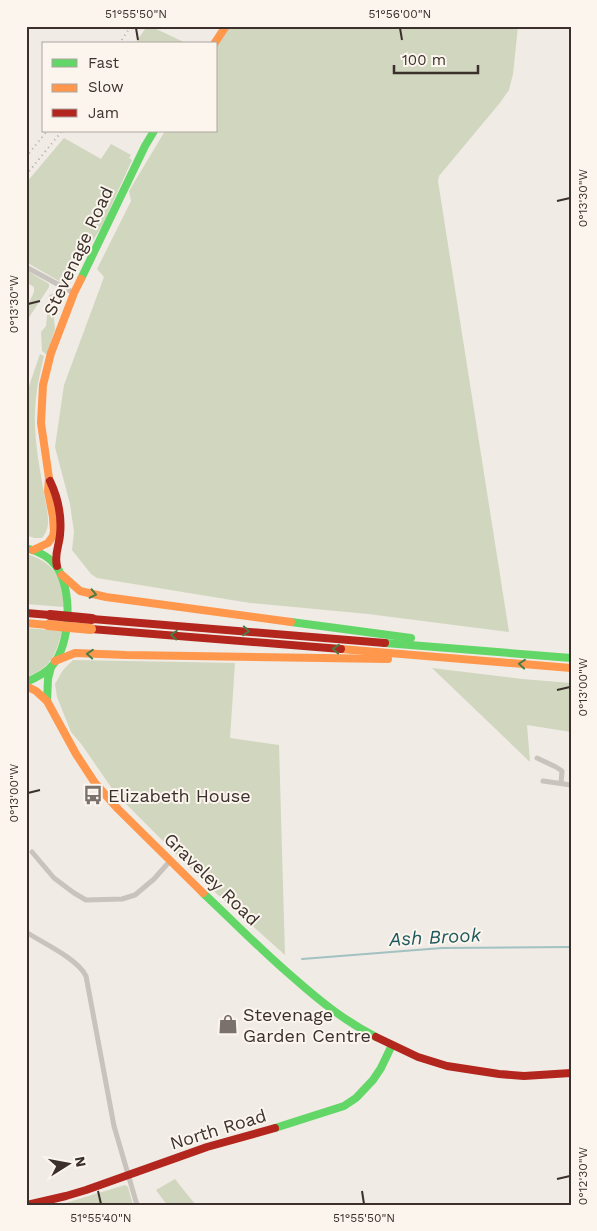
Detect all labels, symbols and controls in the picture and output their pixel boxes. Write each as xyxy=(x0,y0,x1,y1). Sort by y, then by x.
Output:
text: 51°55'50"N xyxy=(105,7,167,21)
text: 51°56'00"N xyxy=(369,7,431,21)
legend xyxy=(42,42,218,132)
scale bar xyxy=(394,42,478,74)
text: 100 m xyxy=(402,51,446,69)
text: Fast xyxy=(88,54,120,72)
text: Slow xyxy=(88,78,124,96)
text: Jam xyxy=(88,104,119,122)
text: 0°13'30"W xyxy=(576,168,590,227)
street label: Stevenage Road xyxy=(39,183,117,319)
text: 0°13'30"W xyxy=(7,274,21,333)
one-way arrow xyxy=(89,588,98,599)
one-way arrow xyxy=(242,626,250,637)
one-way arrow xyxy=(170,630,178,641)
one-way arrow xyxy=(332,643,340,654)
one-way arrow xyxy=(85,648,93,659)
text: 0°13'00"W xyxy=(576,657,590,716)
one-way arrow xyxy=(518,659,526,670)
text: 0°13'00"W xyxy=(7,763,21,822)
bus stop icon: Elizabeth House xyxy=(82,784,104,806)
place label: Elizabeth House xyxy=(108,785,251,806)
street label: Graveley Road xyxy=(160,828,264,930)
water label: Ash Brook xyxy=(387,923,482,951)
place label: Stevenage Garden Centre xyxy=(243,1004,371,1046)
shop icon: Stevenage Garden Centre xyxy=(217,1013,239,1035)
street label: North Road xyxy=(167,1104,269,1154)
north arrow xyxy=(42,1138,92,1188)
text: 0°12'30"W xyxy=(576,1146,590,1205)
text: N xyxy=(72,1155,90,1168)
text: 51°55'40"N xyxy=(70,1211,132,1225)
text: 51°55'50"N xyxy=(333,1211,395,1225)

